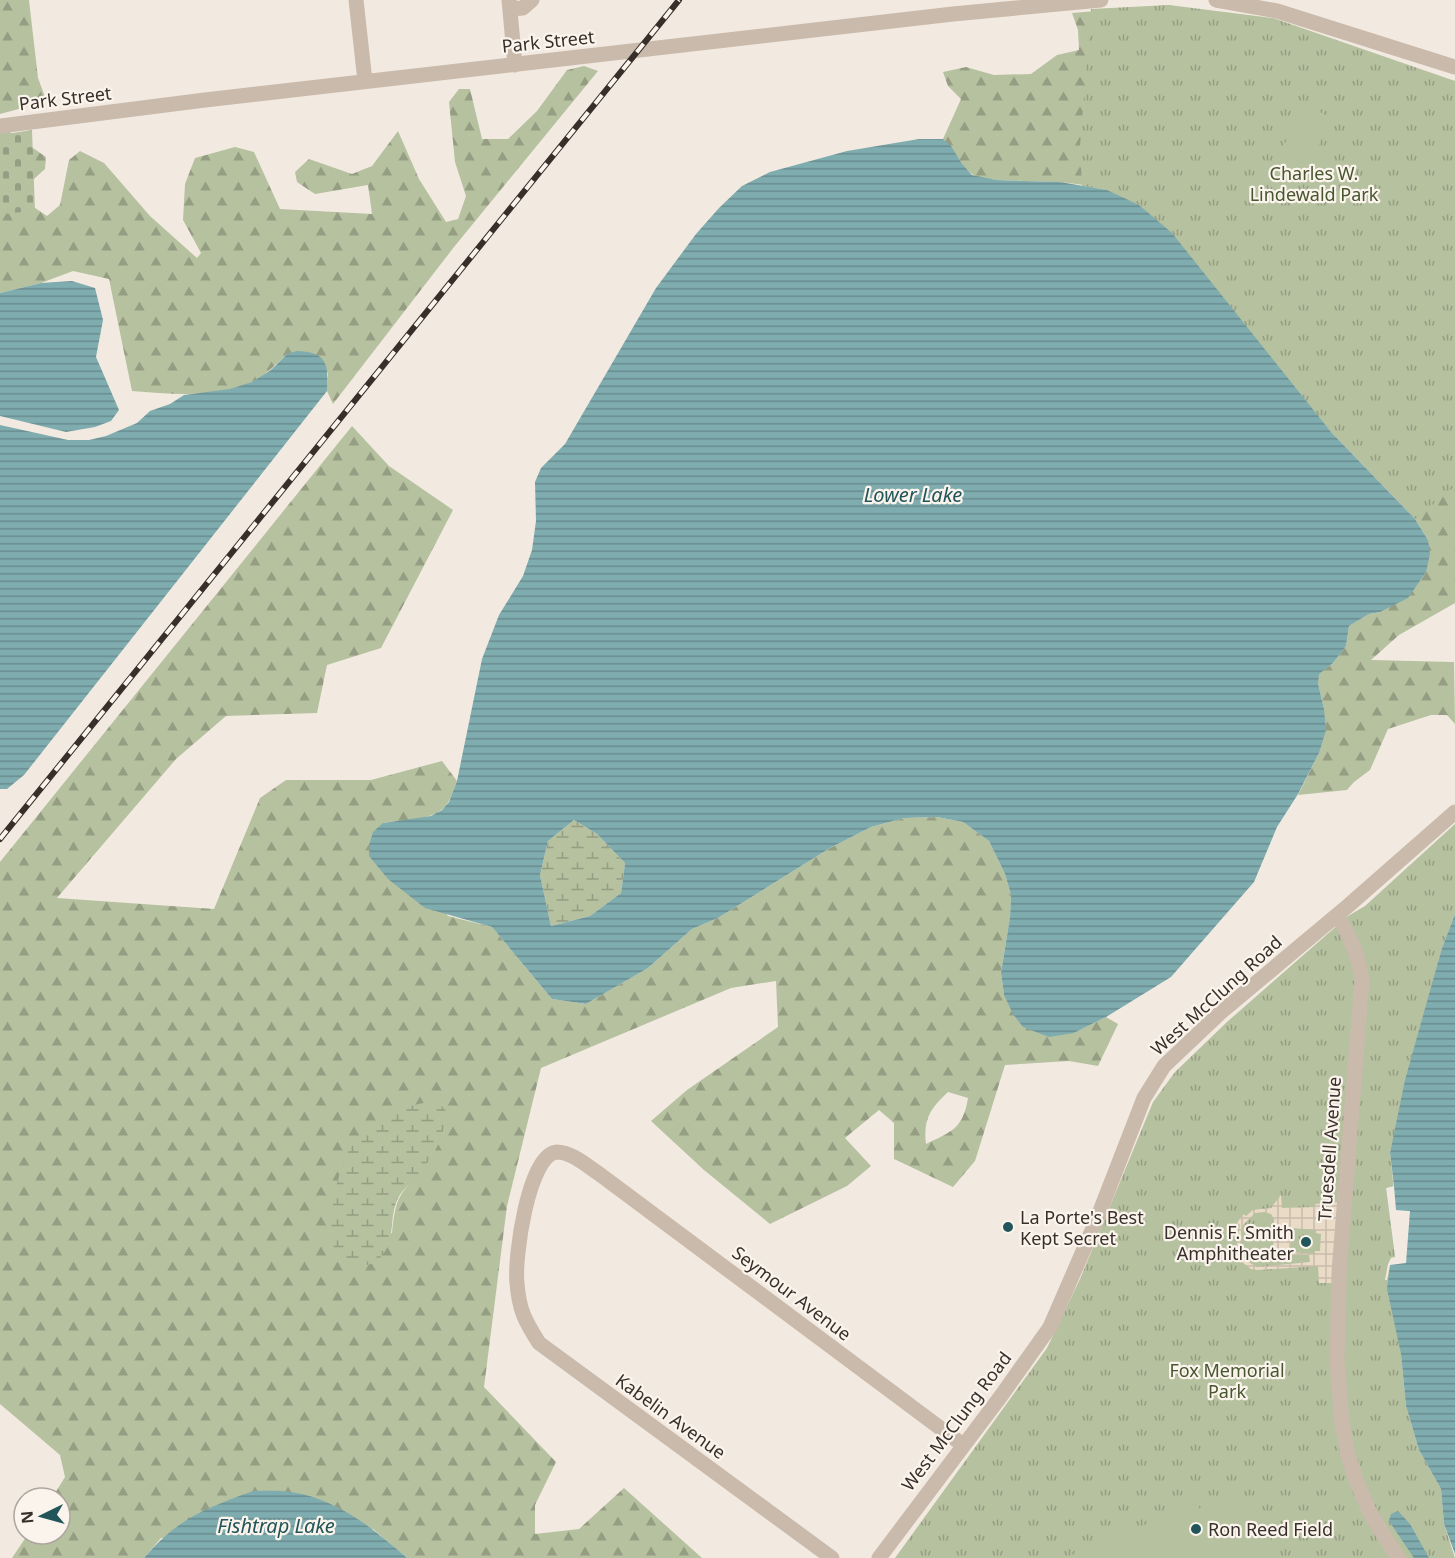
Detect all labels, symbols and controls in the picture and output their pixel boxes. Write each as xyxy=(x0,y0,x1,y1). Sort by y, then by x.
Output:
street label: Park Street xyxy=(501,24,596,58)
street label: Park Street xyxy=(17,80,113,116)
park label: Charles W. Lindewald Park xyxy=(1250,161,1379,206)
water label: Lower Lake xyxy=(864,481,962,508)
street label: West McClung Road xyxy=(1145,930,1287,1060)
street label: Truesdell Avenue xyxy=(1312,1076,1346,1222)
place label: La Porte's Best Kept Secret xyxy=(1020,1205,1144,1250)
marker: La Porte's Best Kept Secret xyxy=(1001,1220,1015,1234)
place label: Dennis F. Smith Amphitheater xyxy=(1164,1220,1295,1265)
marker: Dennis F. Smith Amphitheater xyxy=(1299,1235,1313,1249)
street label: Seymour Avenue xyxy=(728,1240,856,1346)
street label: West McClung Road xyxy=(896,1346,1016,1496)
park label: Fox Memorial Park xyxy=(1169,1358,1285,1403)
street label: Kabelin Avenue xyxy=(611,1368,731,1464)
north arrow xyxy=(12,1486,72,1546)
text: N xyxy=(16,1510,39,1525)
water label: Fishtrap Lake xyxy=(217,1512,335,1539)
place label: Ron Reed Field xyxy=(1208,1517,1333,1541)
marker: Ron Reed Field xyxy=(1189,1522,1203,1536)

